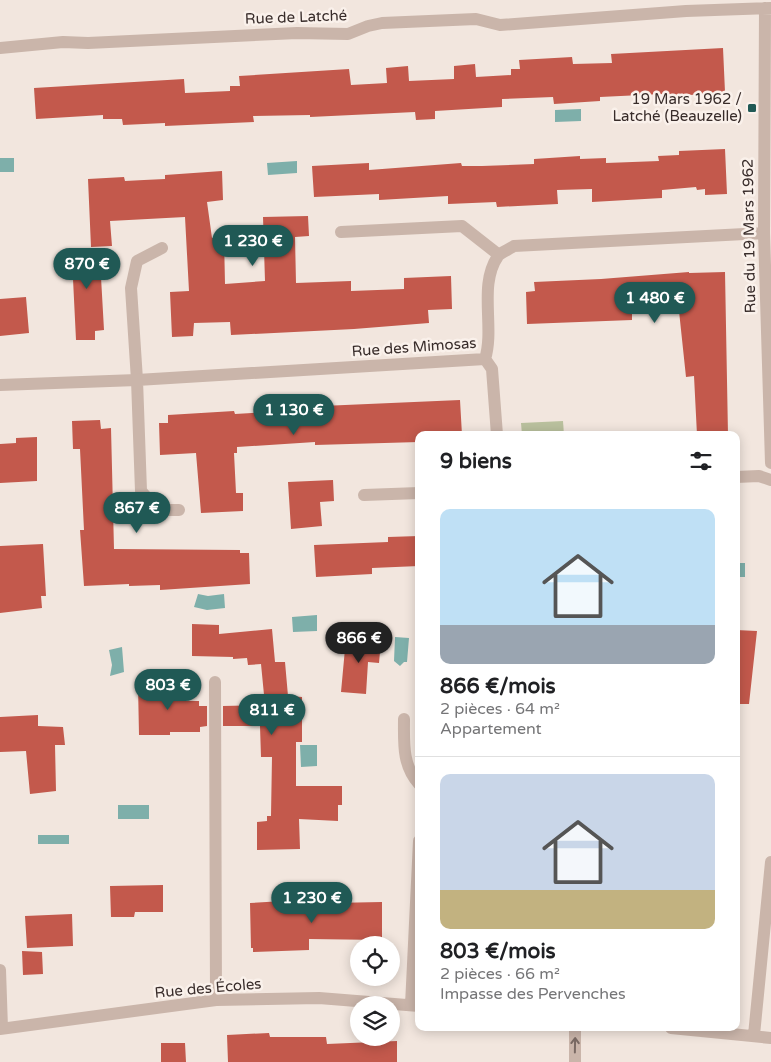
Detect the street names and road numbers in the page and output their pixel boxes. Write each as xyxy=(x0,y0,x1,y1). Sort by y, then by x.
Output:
street label: Rue de Latché xyxy=(245,6,347,28)
street label: Rue du 19 Mars 1962 xyxy=(739,158,759,314)
street label: Rue des Mimosas xyxy=(351,334,477,360)
street label: Rue des Écoles xyxy=(154,974,262,1002)

